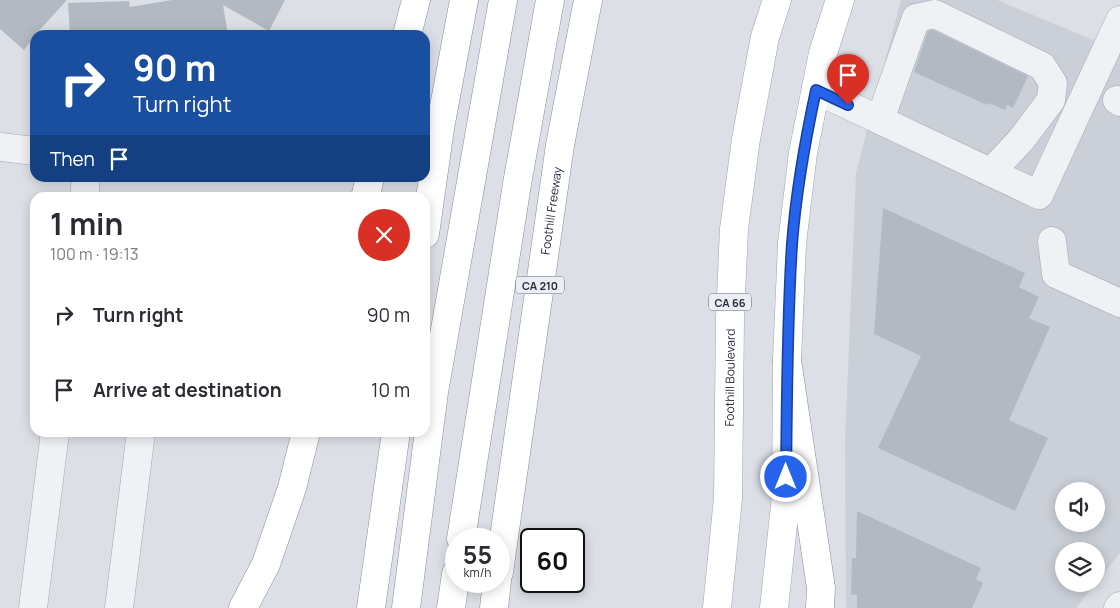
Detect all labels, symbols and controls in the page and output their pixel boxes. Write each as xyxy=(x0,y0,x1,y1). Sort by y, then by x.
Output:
text: 90 m xyxy=(133,44,216,92)
icon: right xyxy=(50,50,115,115)
pin xyxy=(827,54,869,105)
icon: arrive xyxy=(834,61,862,89)
text: Turn right xyxy=(133,89,231,119)
icon: arrive xyxy=(105,145,133,173)
text: Then xyxy=(50,146,95,172)
street label: Foothill Freeway xyxy=(536,165,565,256)
text: 1 min xyxy=(50,203,123,244)
button: close xyxy=(358,209,410,261)
text: 100 m · 19:13 xyxy=(50,243,139,265)
road number: CA 210 xyxy=(516,276,564,294)
road number: CA 66 xyxy=(709,294,751,310)
icon: right xyxy=(50,301,78,329)
text: Turn right xyxy=(93,302,183,328)
text: 90 m xyxy=(367,302,410,328)
street label: Foothill Boulevard xyxy=(720,329,738,427)
icon: arrive xyxy=(50,376,78,404)
text: Arrive at destination xyxy=(93,377,282,403)
text: 10 m xyxy=(371,377,410,403)
position arrow xyxy=(759,450,811,502)
map controls xyxy=(1055,482,1105,592)
button: sound xyxy=(1055,482,1105,532)
speed limit sign: 60 xyxy=(520,528,585,593)
text: 55 xyxy=(463,537,492,572)
button: layers xyxy=(1055,542,1105,592)
text: km/h xyxy=(464,564,491,581)

